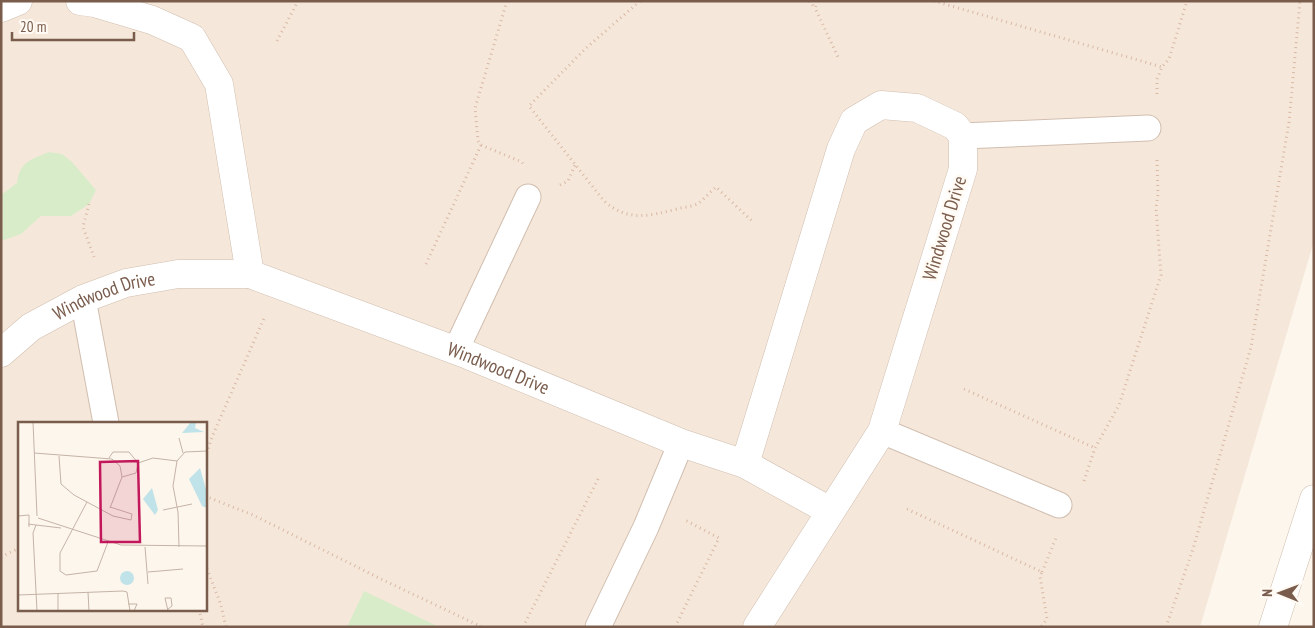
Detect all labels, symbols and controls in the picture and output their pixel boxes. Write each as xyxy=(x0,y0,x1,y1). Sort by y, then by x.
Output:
scale bar xyxy=(12,10,135,42)
text: 20 m xyxy=(20,17,46,36)
street label: Windwood Drive xyxy=(917,173,971,283)
street label: Windwood Drive xyxy=(49,266,157,325)
street label: Windwood Drive xyxy=(444,337,553,399)
inset map xyxy=(18,422,206,610)
north arrow xyxy=(1255,568,1305,618)
text: N xyxy=(1258,589,1276,597)

